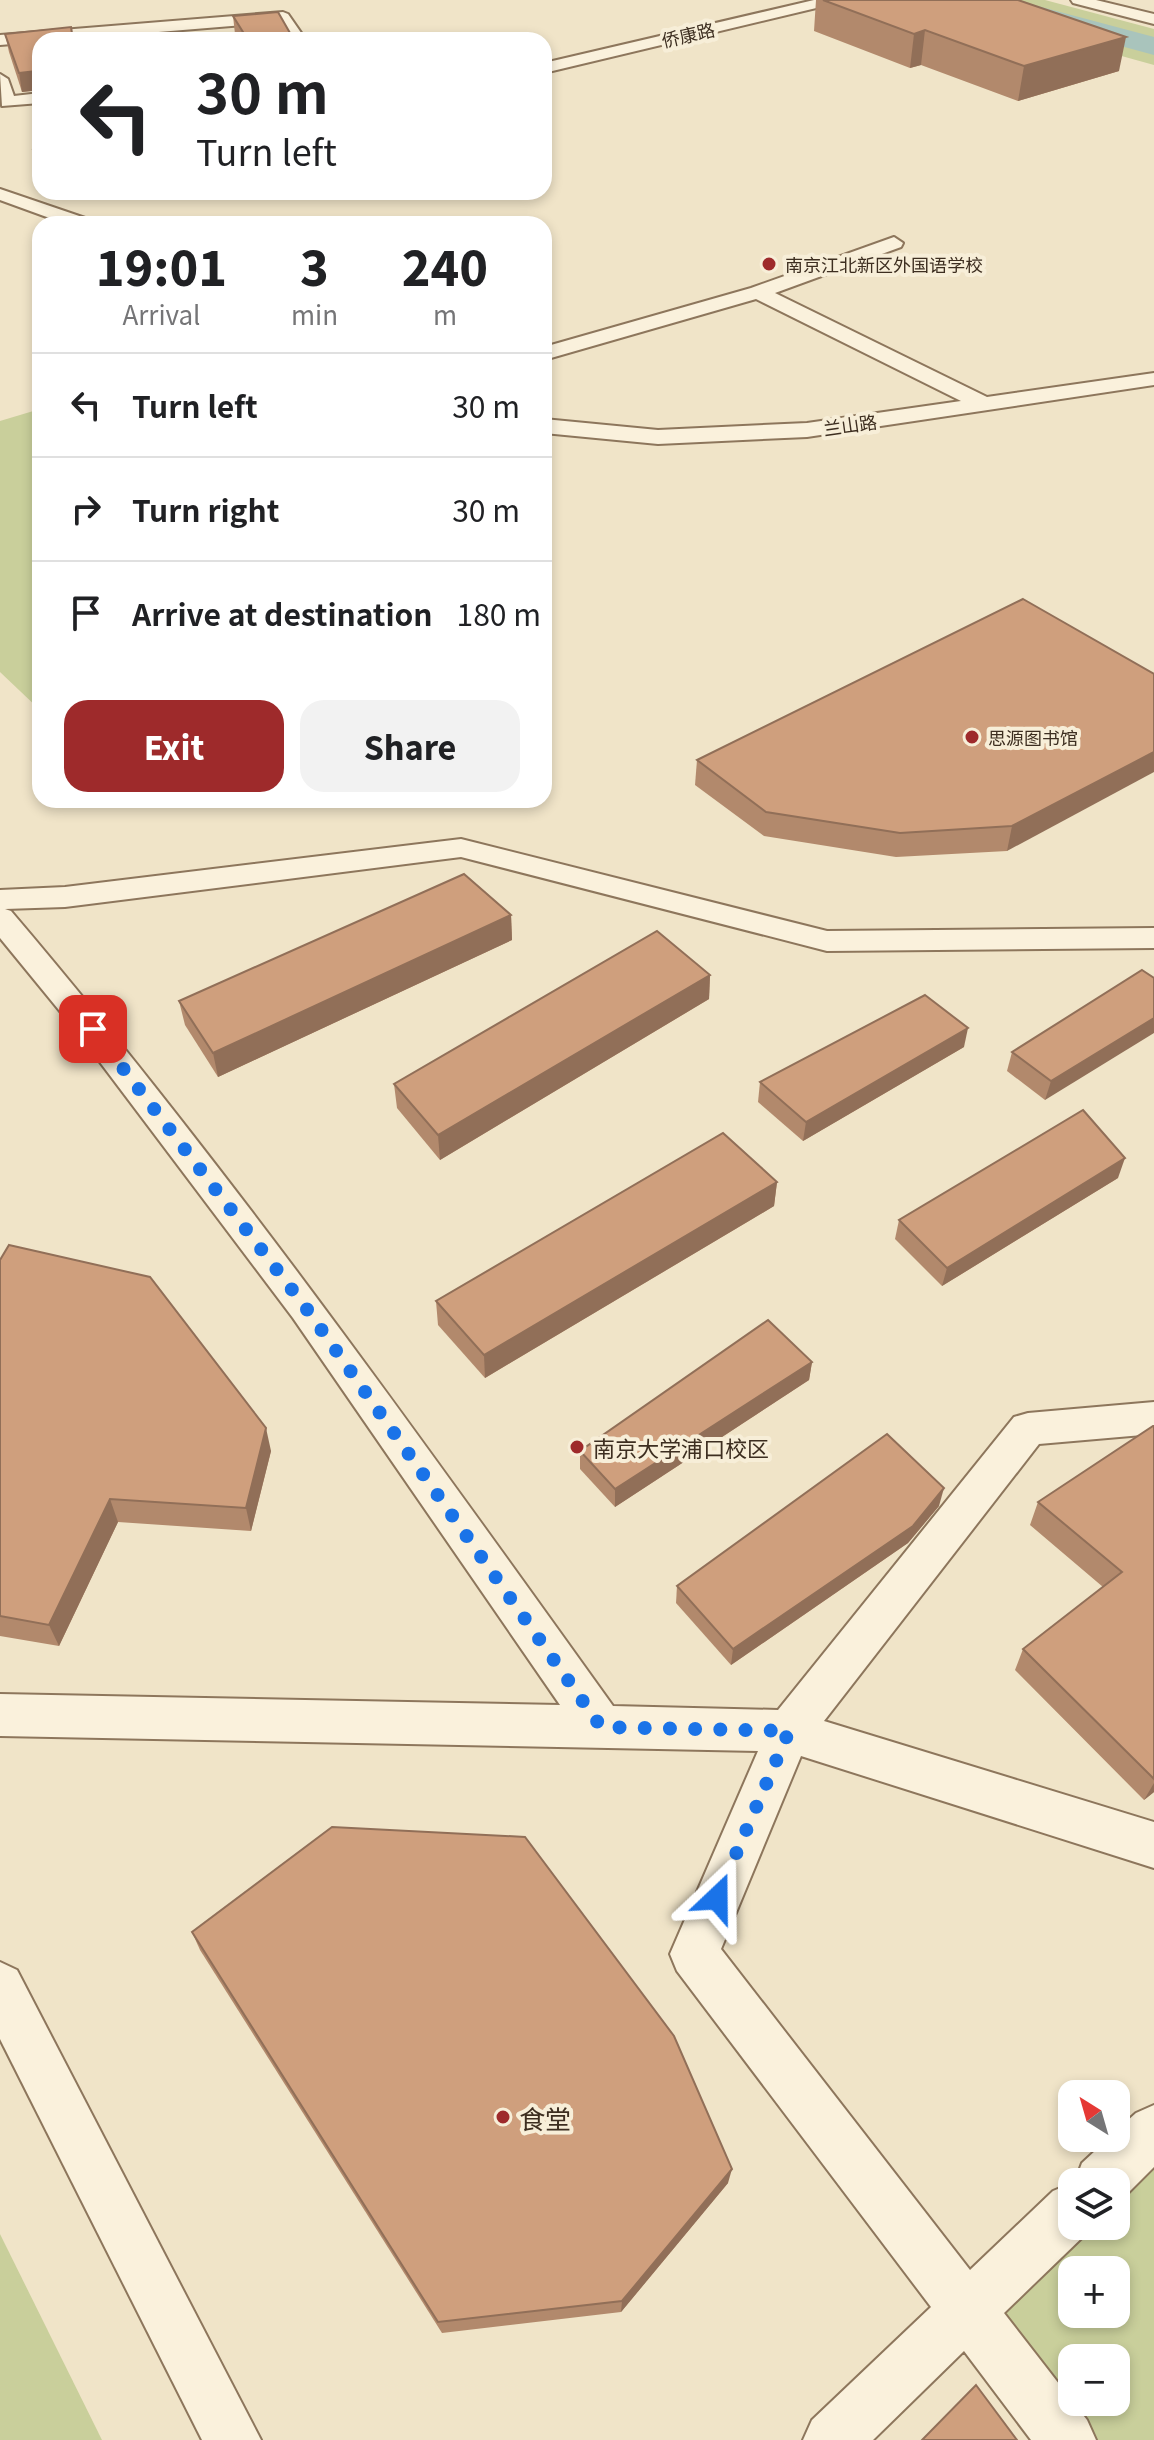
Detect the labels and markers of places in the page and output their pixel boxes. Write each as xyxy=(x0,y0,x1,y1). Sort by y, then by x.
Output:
place label: 南京江北新区外国语学校 xyxy=(785,251,983,277)
marker: 南京江北新区外国语学校 xyxy=(760,255,778,273)
place label: 思源图书馆 xyxy=(988,724,1078,750)
marker: 思源图书馆 xyxy=(963,728,981,746)
pin xyxy=(59,995,127,1063)
place label: 南京大学浦口校区 xyxy=(593,1431,769,1463)
marker: 南京大学浦口校区 xyxy=(568,1438,586,1456)
place label: 食堂 xyxy=(519,2099,571,2136)
marker: 食堂 xyxy=(494,2108,512,2126)

